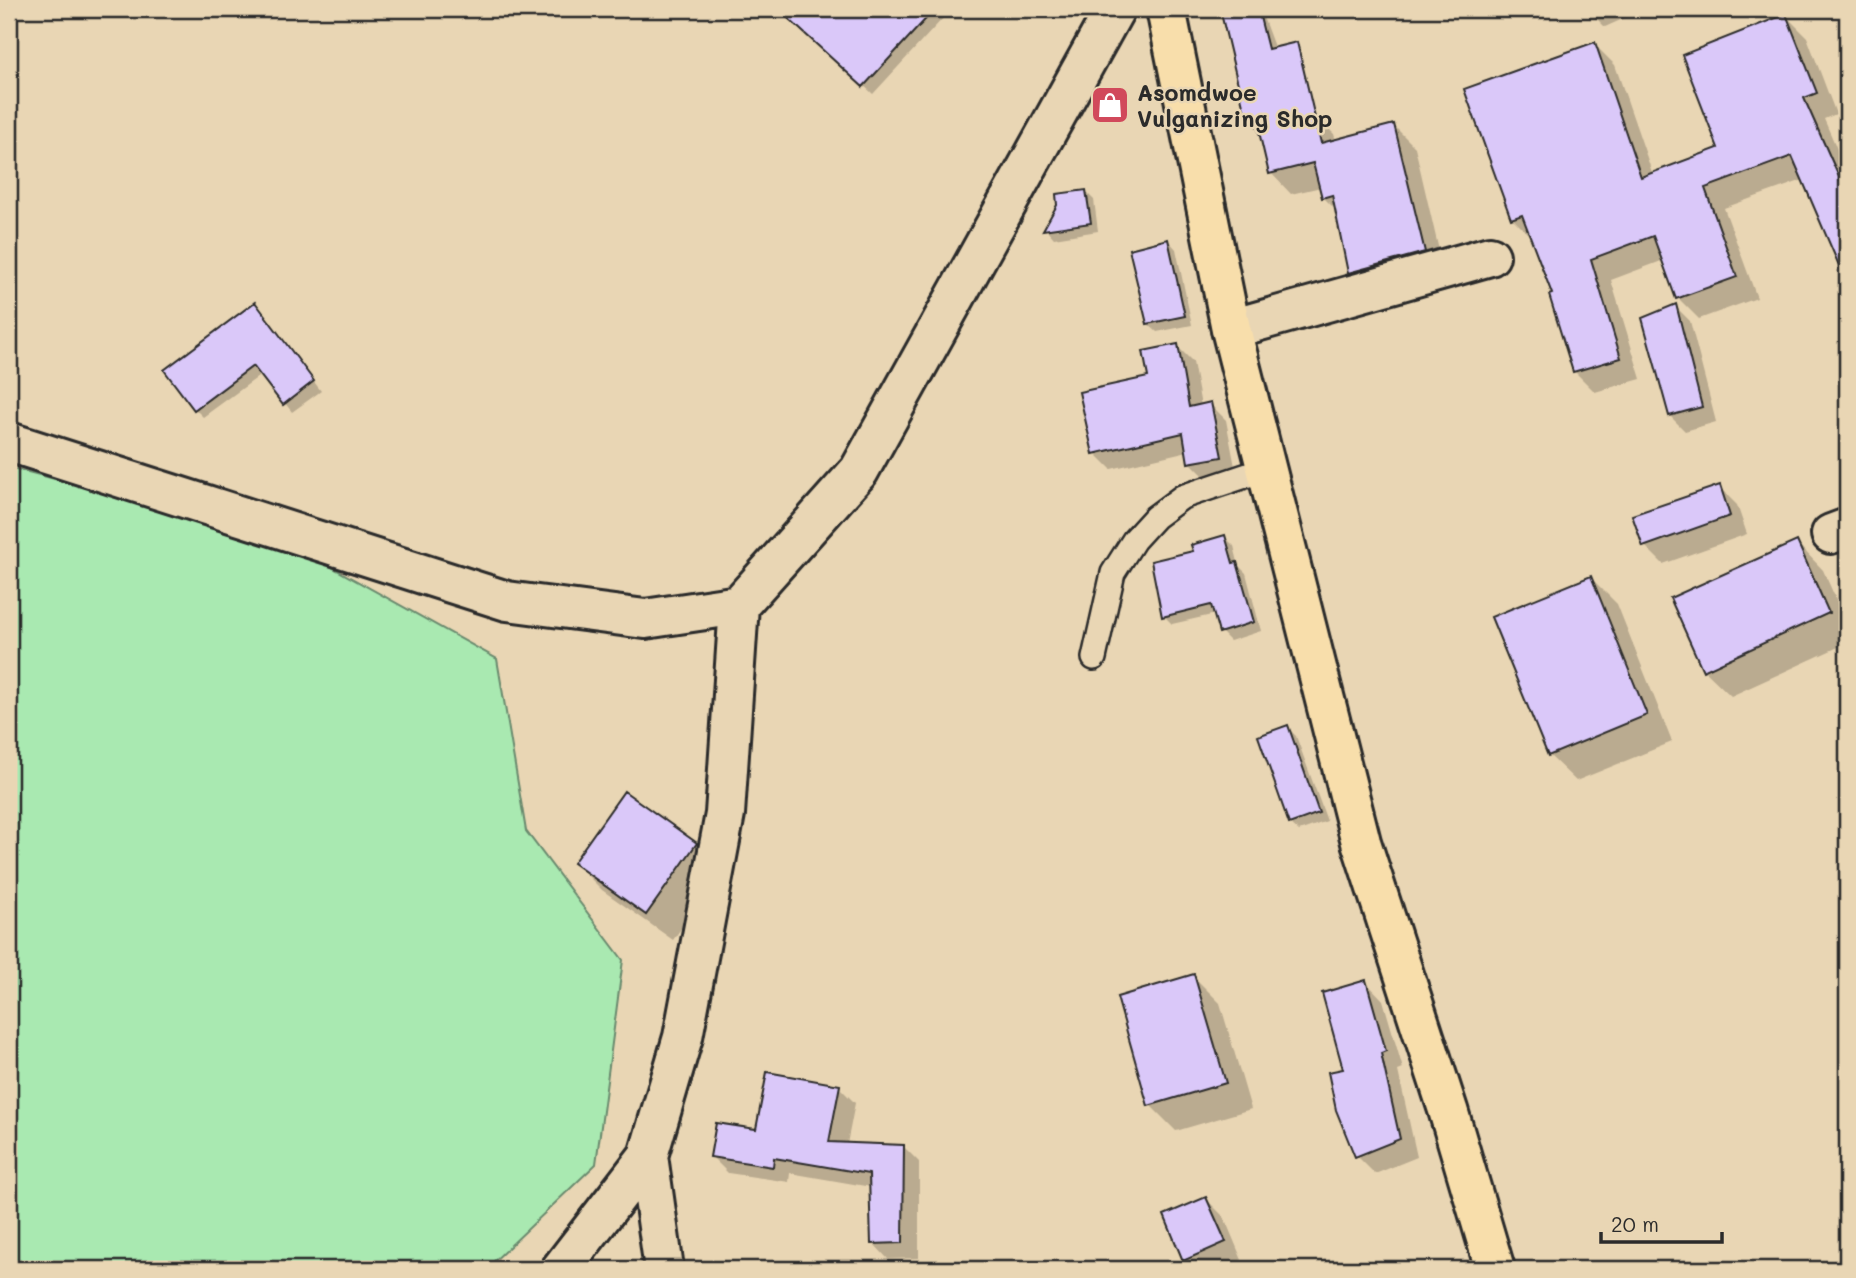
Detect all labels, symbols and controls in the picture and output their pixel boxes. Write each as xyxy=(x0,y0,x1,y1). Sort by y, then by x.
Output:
place label: Asomdwoe Vulganizing Shop xyxy=(1137,77,1333,133)
shop icon: Asomdwoe Vulganizing Shop xyxy=(1089,84,1131,126)
scale bar xyxy=(1601,1201,1721,1245)
text: 20 m xyxy=(1611,1210,1659,1237)

